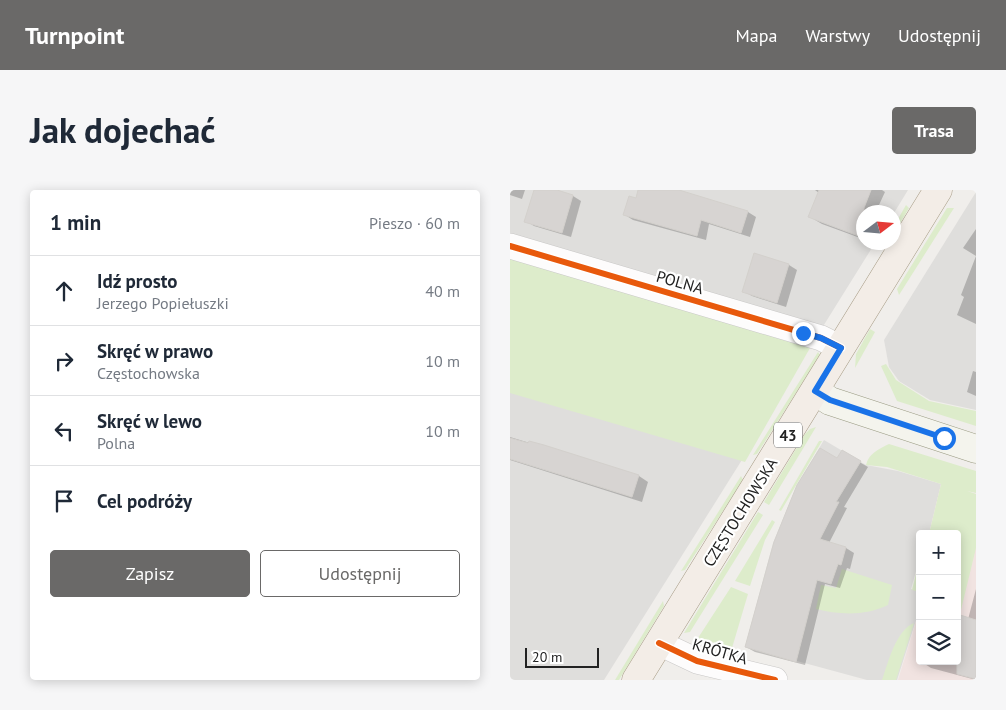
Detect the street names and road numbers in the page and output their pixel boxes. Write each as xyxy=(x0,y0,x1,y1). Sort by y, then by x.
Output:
street label: POLNA xyxy=(654,266,706,298)
road number: 43 xyxy=(774,422,802,448)
street label: CZĘSTOCHOWSKA xyxy=(699,453,782,570)
street label: KRÓTKA xyxy=(690,634,750,669)

